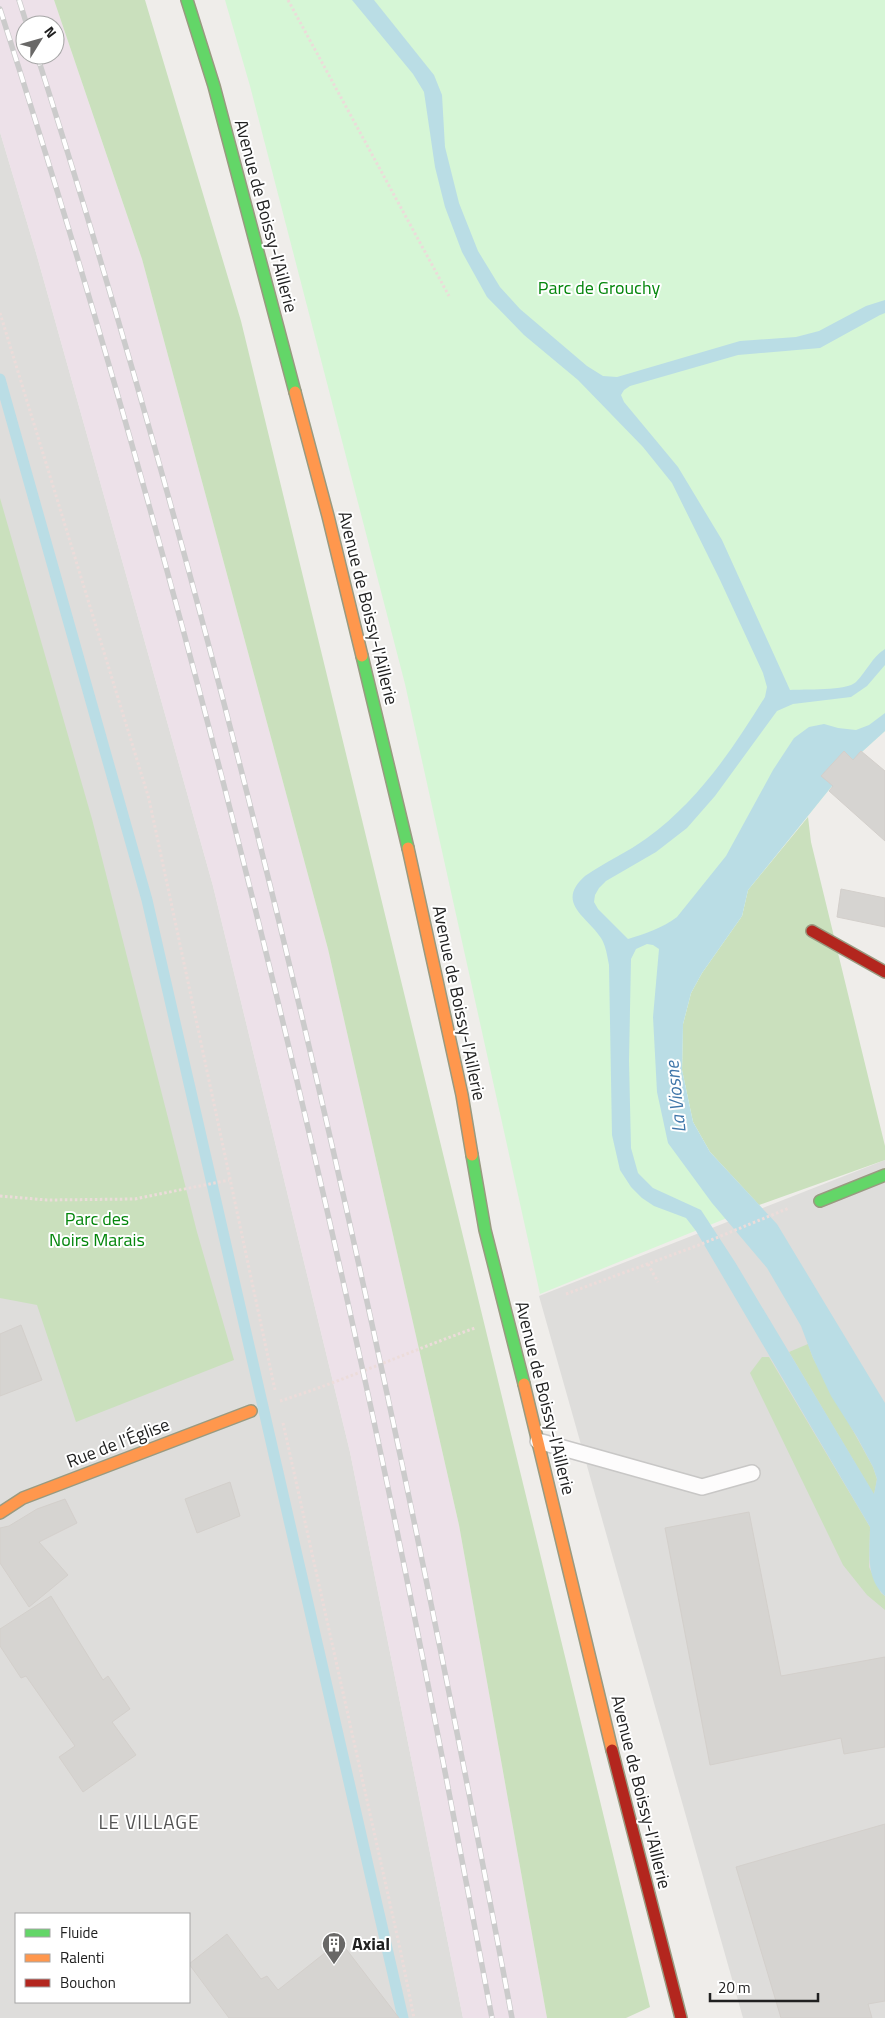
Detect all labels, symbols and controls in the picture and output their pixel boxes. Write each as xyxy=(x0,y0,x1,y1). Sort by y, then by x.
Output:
north arrow xyxy=(15,15,65,65)
text: N xyxy=(39,22,62,42)
street label: Avenue de Boissy-l'Aillerie xyxy=(228,116,305,315)
park label: Parc de Grouchy xyxy=(538,274,660,301)
street label: Avenue de Boissy-l'Aillerie xyxy=(331,508,406,708)
street label: Avenue de Boissy-l'Aillerie xyxy=(426,903,493,1103)
water label: La Viosne xyxy=(656,1059,693,1134)
park label: Parc des Noirs Marais xyxy=(49,1205,145,1253)
street label: Avenue de Boissy-l'Aillerie xyxy=(508,1298,583,1498)
street label: Rue de l'Église xyxy=(62,1410,173,1475)
street label: Avenue de Boissy-l'Aillerie xyxy=(604,1692,679,1892)
district label: LE VILLAGE xyxy=(98,1807,200,1836)
legend xyxy=(15,1913,190,2003)
text: Fluide xyxy=(60,1921,98,1944)
place label: Axial xyxy=(352,1930,390,1957)
building icon: Axial xyxy=(321,1931,347,1965)
text: Ralenti xyxy=(60,1946,104,1969)
scale bar xyxy=(710,1970,818,2002)
text: Bouchon xyxy=(60,1971,116,1994)
text: 20 m xyxy=(718,1976,751,1999)

